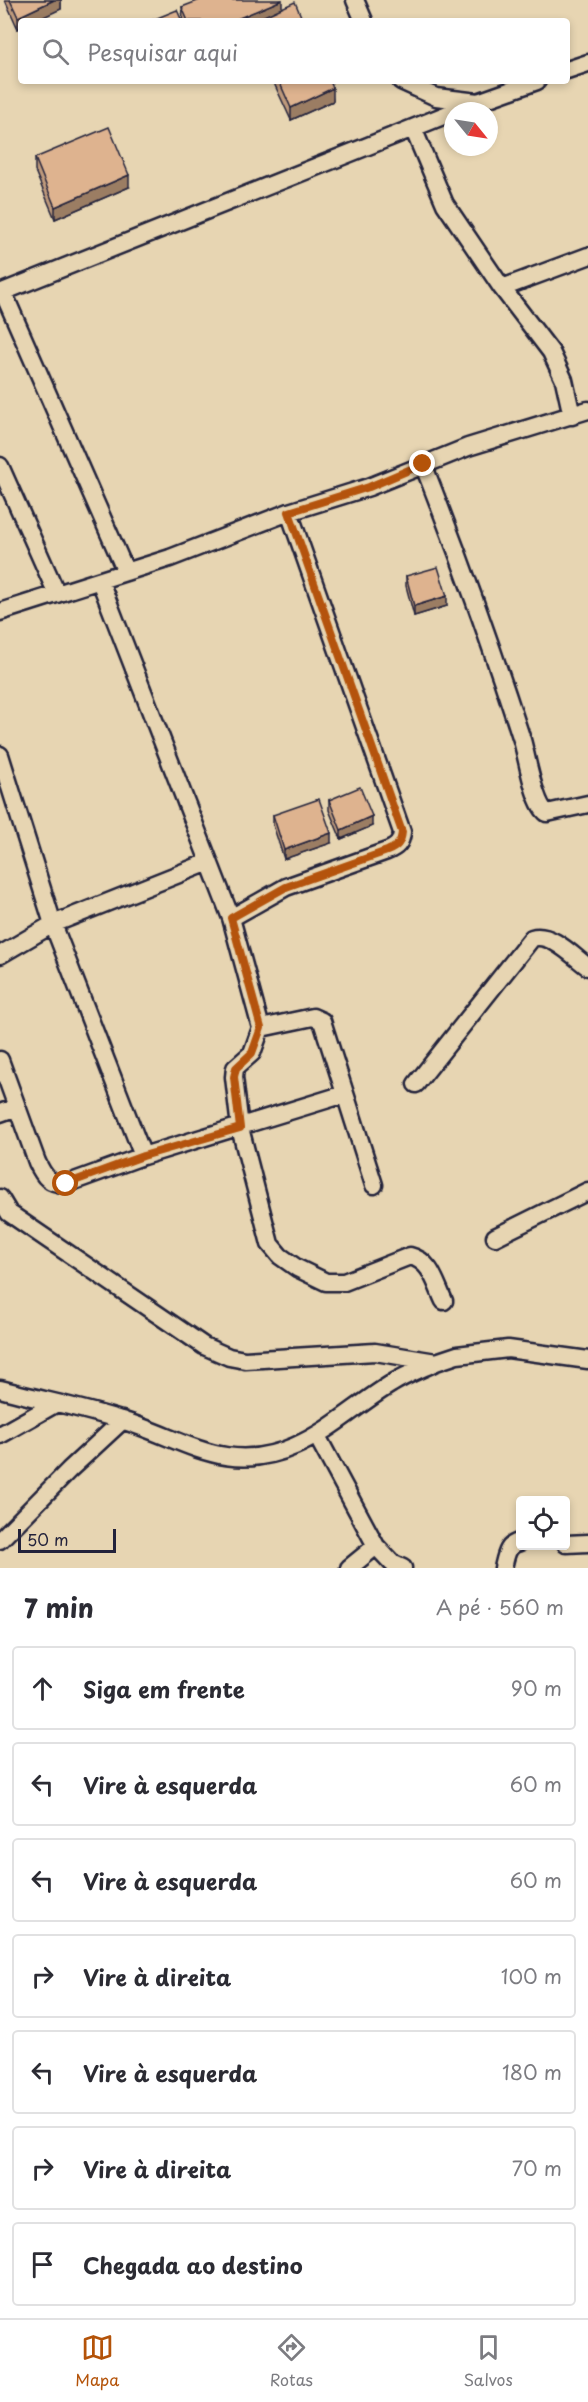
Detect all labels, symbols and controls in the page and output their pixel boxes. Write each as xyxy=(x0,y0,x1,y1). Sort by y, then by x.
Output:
search box xyxy=(18,18,570,84)
icon: search xyxy=(39,35,72,68)
text: Pesquisar aqui xyxy=(87,35,238,68)
north arrow xyxy=(444,102,498,156)
route end xyxy=(409,450,435,476)
route start xyxy=(52,1170,78,1196)
map controls xyxy=(516,1496,570,1550)
button: locate xyxy=(516,1496,570,1550)
scale bar xyxy=(18,1526,116,1554)
text: 50 m xyxy=(27,1527,68,1551)
text: 7 min xyxy=(24,1588,94,1627)
text: A pé · 560 m xyxy=(436,1592,564,1622)
icon: ahead xyxy=(26,1672,59,1705)
text: Siga em frente xyxy=(83,1672,245,1705)
text: 90 m xyxy=(511,1673,562,1703)
icon: left xyxy=(26,1768,59,1801)
text: Vire à esquerda xyxy=(83,1768,257,1801)
text: 60 m xyxy=(510,1769,562,1799)
icon: left xyxy=(26,1864,59,1897)
text: Vire à esquerda xyxy=(83,1864,257,1897)
text: 60 m xyxy=(510,1865,562,1895)
icon: right xyxy=(26,1960,59,1993)
text: Vire à direita xyxy=(83,1960,231,1993)
text: 100 m xyxy=(501,1961,562,1991)
icon: left xyxy=(26,2056,59,2089)
text: Vire à esquerda xyxy=(83,2056,257,2089)
text: 180 m xyxy=(502,2057,562,2087)
icon: right xyxy=(26,2152,59,2185)
text: Vire à direita xyxy=(83,2152,231,2185)
text: 70 m xyxy=(512,2153,562,2183)
icon: arrive xyxy=(26,2248,59,2281)
text: Chegada ao destino xyxy=(83,2248,303,2281)
tab: Mapa xyxy=(75,2331,119,2391)
tab: Rotas xyxy=(270,2331,313,2391)
tab: Salvos xyxy=(463,2331,513,2391)

